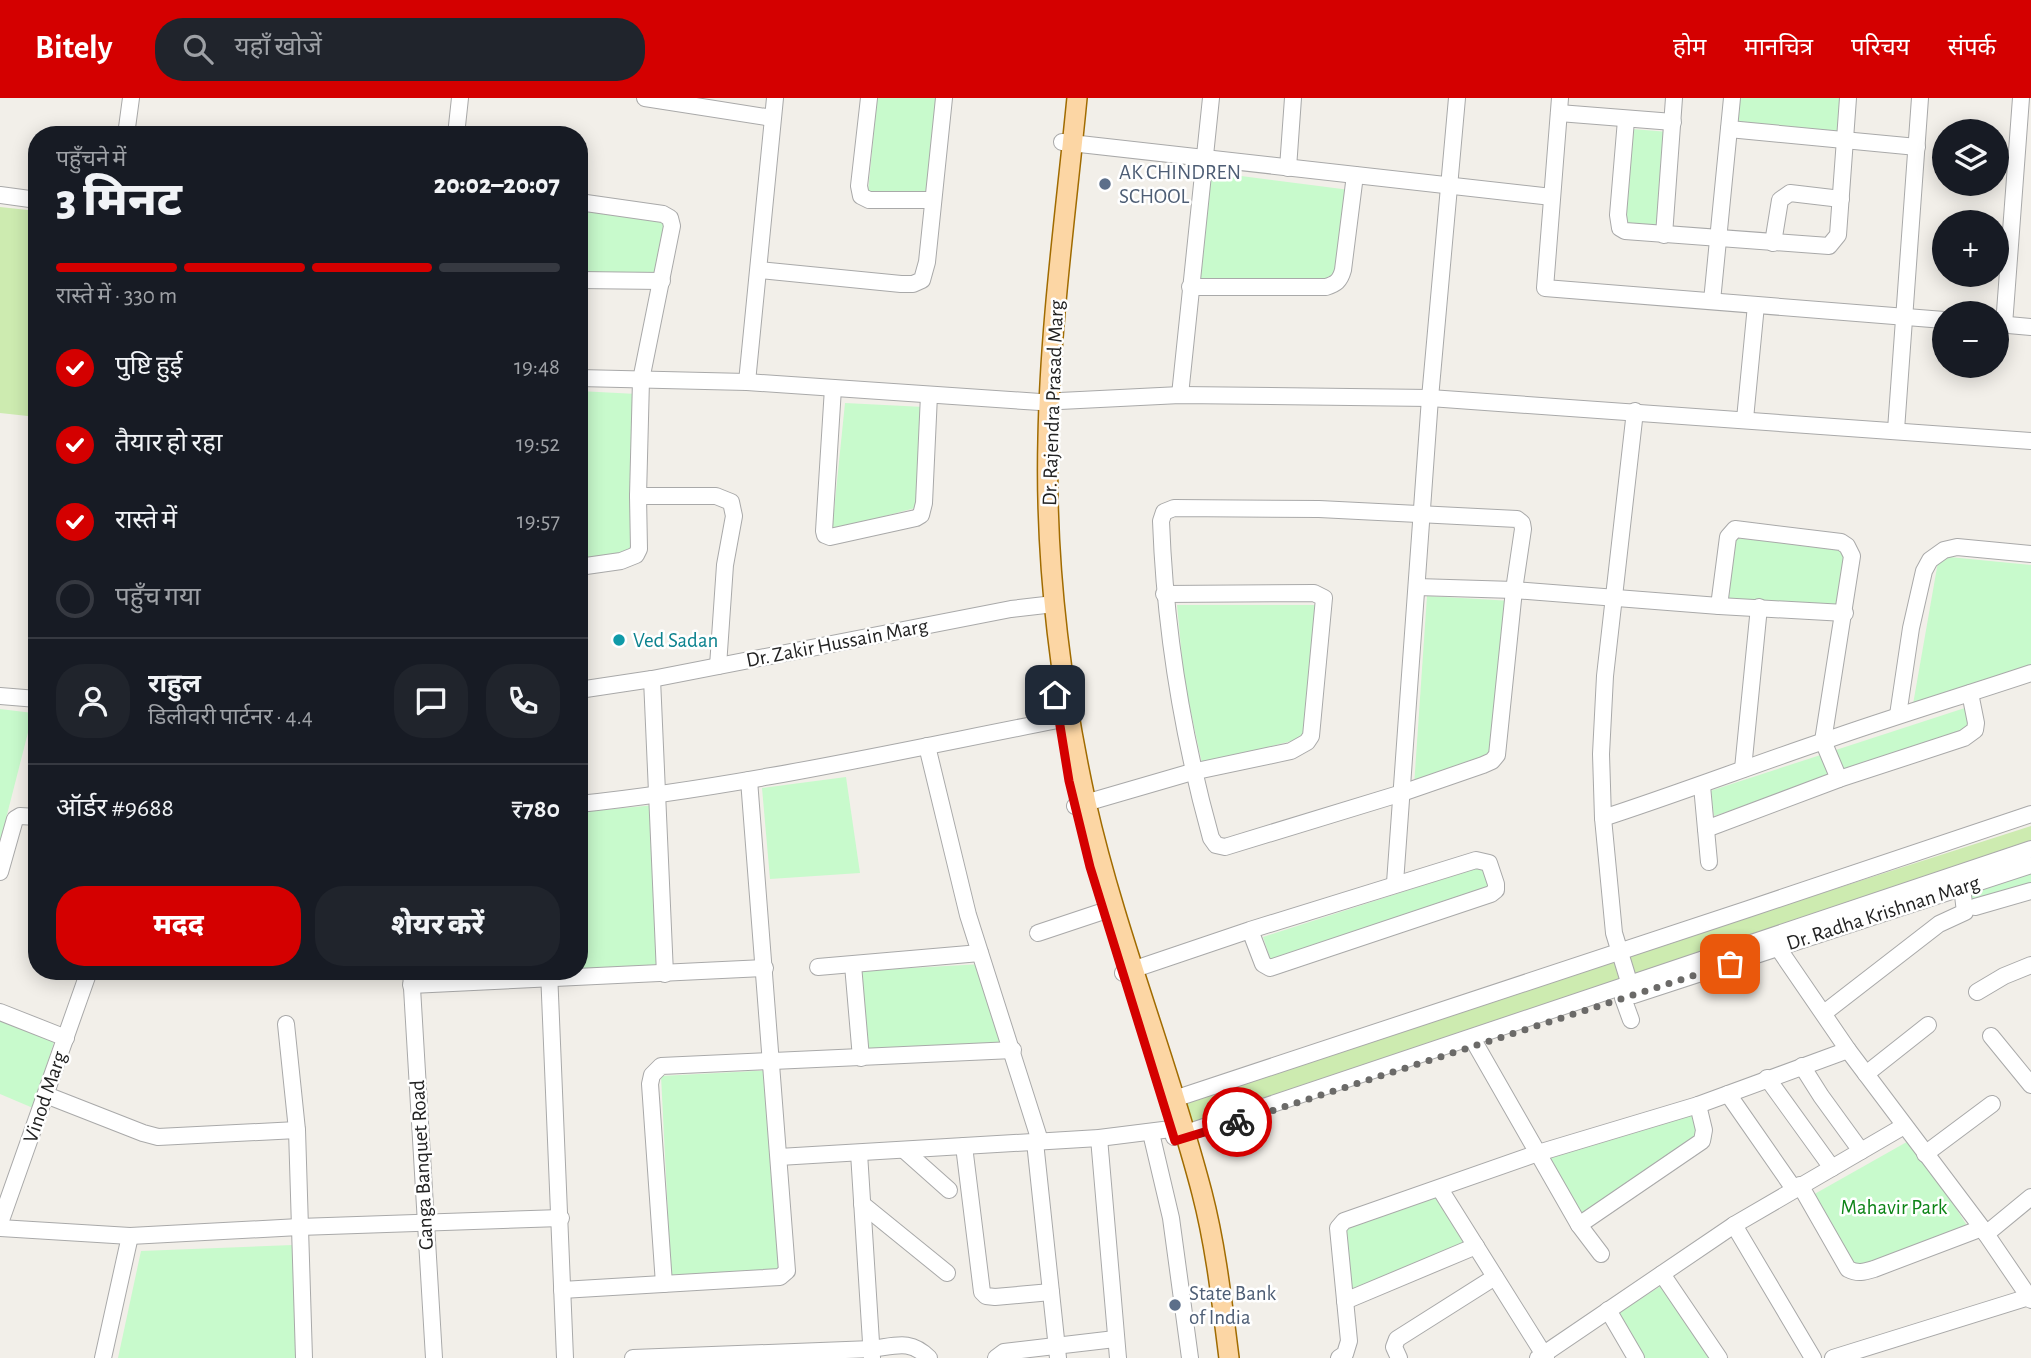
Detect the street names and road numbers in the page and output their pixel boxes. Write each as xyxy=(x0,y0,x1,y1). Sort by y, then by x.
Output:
street label: Dr. Rajendra Prasad Marg xyxy=(1039,299,1067,506)
street label: Dr. Zakir Hussain Marg xyxy=(744,615,931,671)
street label: Dr. Radha Krishnan Marg xyxy=(1784,872,1983,954)
street label: Vinod Marg xyxy=(20,1048,71,1145)
street label: Ganga Banquet Road xyxy=(407,1079,437,1251)

